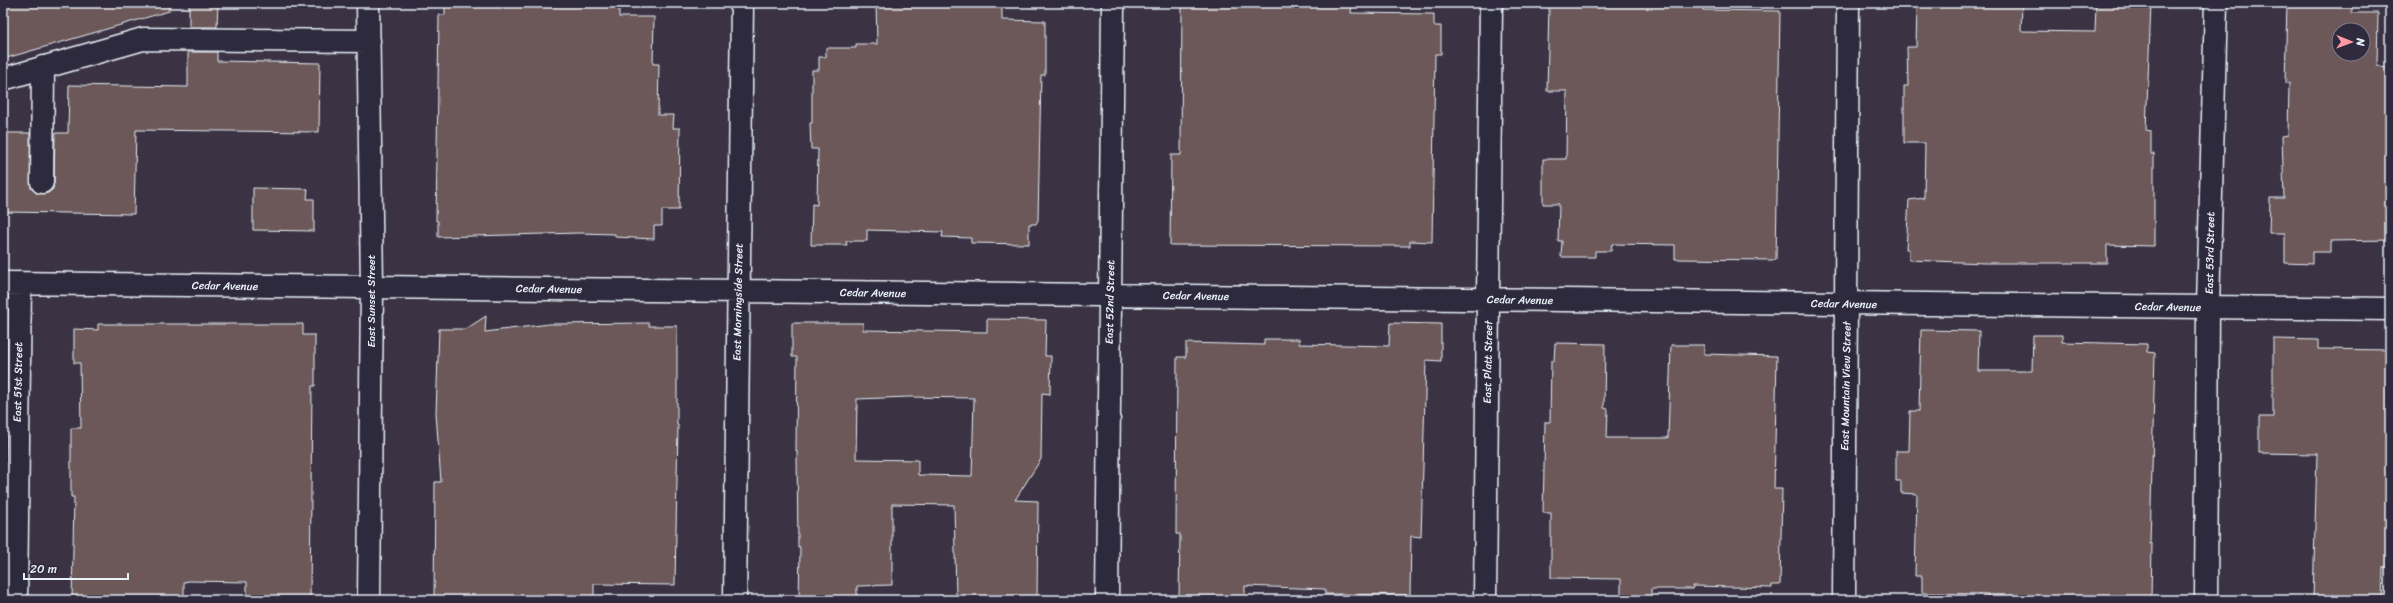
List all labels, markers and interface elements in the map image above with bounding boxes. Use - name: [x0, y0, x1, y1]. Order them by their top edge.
- north arrow: [2331, 22, 2371, 62]
- text: N: [2351, 37, 2370, 47]
- street label: East 53rd Street: [2200, 211, 2220, 294]
- street label: East Morningside Street: [727, 243, 749, 361]
- street label: East Sunset Street: [362, 254, 381, 348]
- street label: East 52nd Street: [1100, 259, 1120, 344]
- street label: Cedar Avenue: [192, 276, 259, 296]
- street label: Cedar Avenue: [516, 279, 583, 299]
- street label: Cedar Avenue: [840, 283, 907, 303]
- street label: Cedar Avenue: [1163, 286, 1230, 306]
- street label: Cedar Avenue: [1487, 290, 1554, 310]
- street label: Cedar Avenue: [1811, 294, 1878, 314]
- street label: Cedar Avenue: [2135, 297, 2202, 317]
- street label: East Platt Street: [1478, 320, 1498, 404]
- street label: East Mountain View Street: [1835, 320, 1857, 451]
- street label: East 51st Street: [8, 341, 28, 422]
- scale bar: [24, 555, 128, 581]
- text: 20 m: [30, 558, 57, 580]

